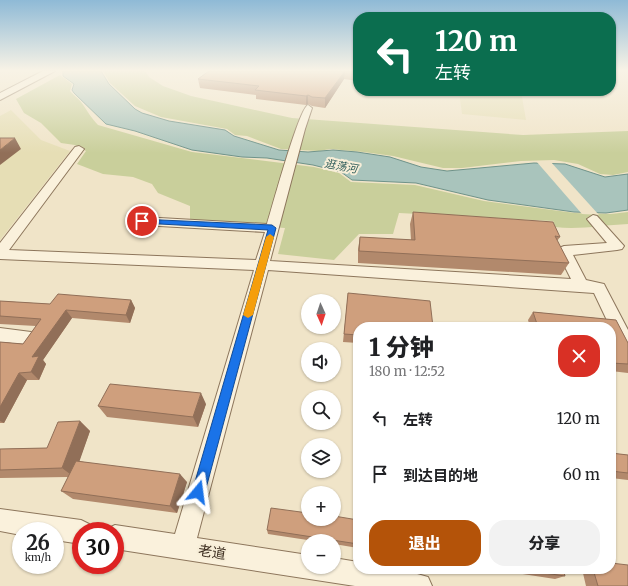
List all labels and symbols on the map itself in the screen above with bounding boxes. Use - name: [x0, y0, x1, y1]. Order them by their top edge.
- water label: 逛荡河: [324, 156, 360, 176]
- pin: [125, 204, 159, 238]
- north arrow: [301, 294, 341, 334]
- position arrow: [177, 471, 219, 513]
- speed limit sign: 30: [72, 522, 124, 574]
- street label: 老道: [197, 541, 227, 563]

